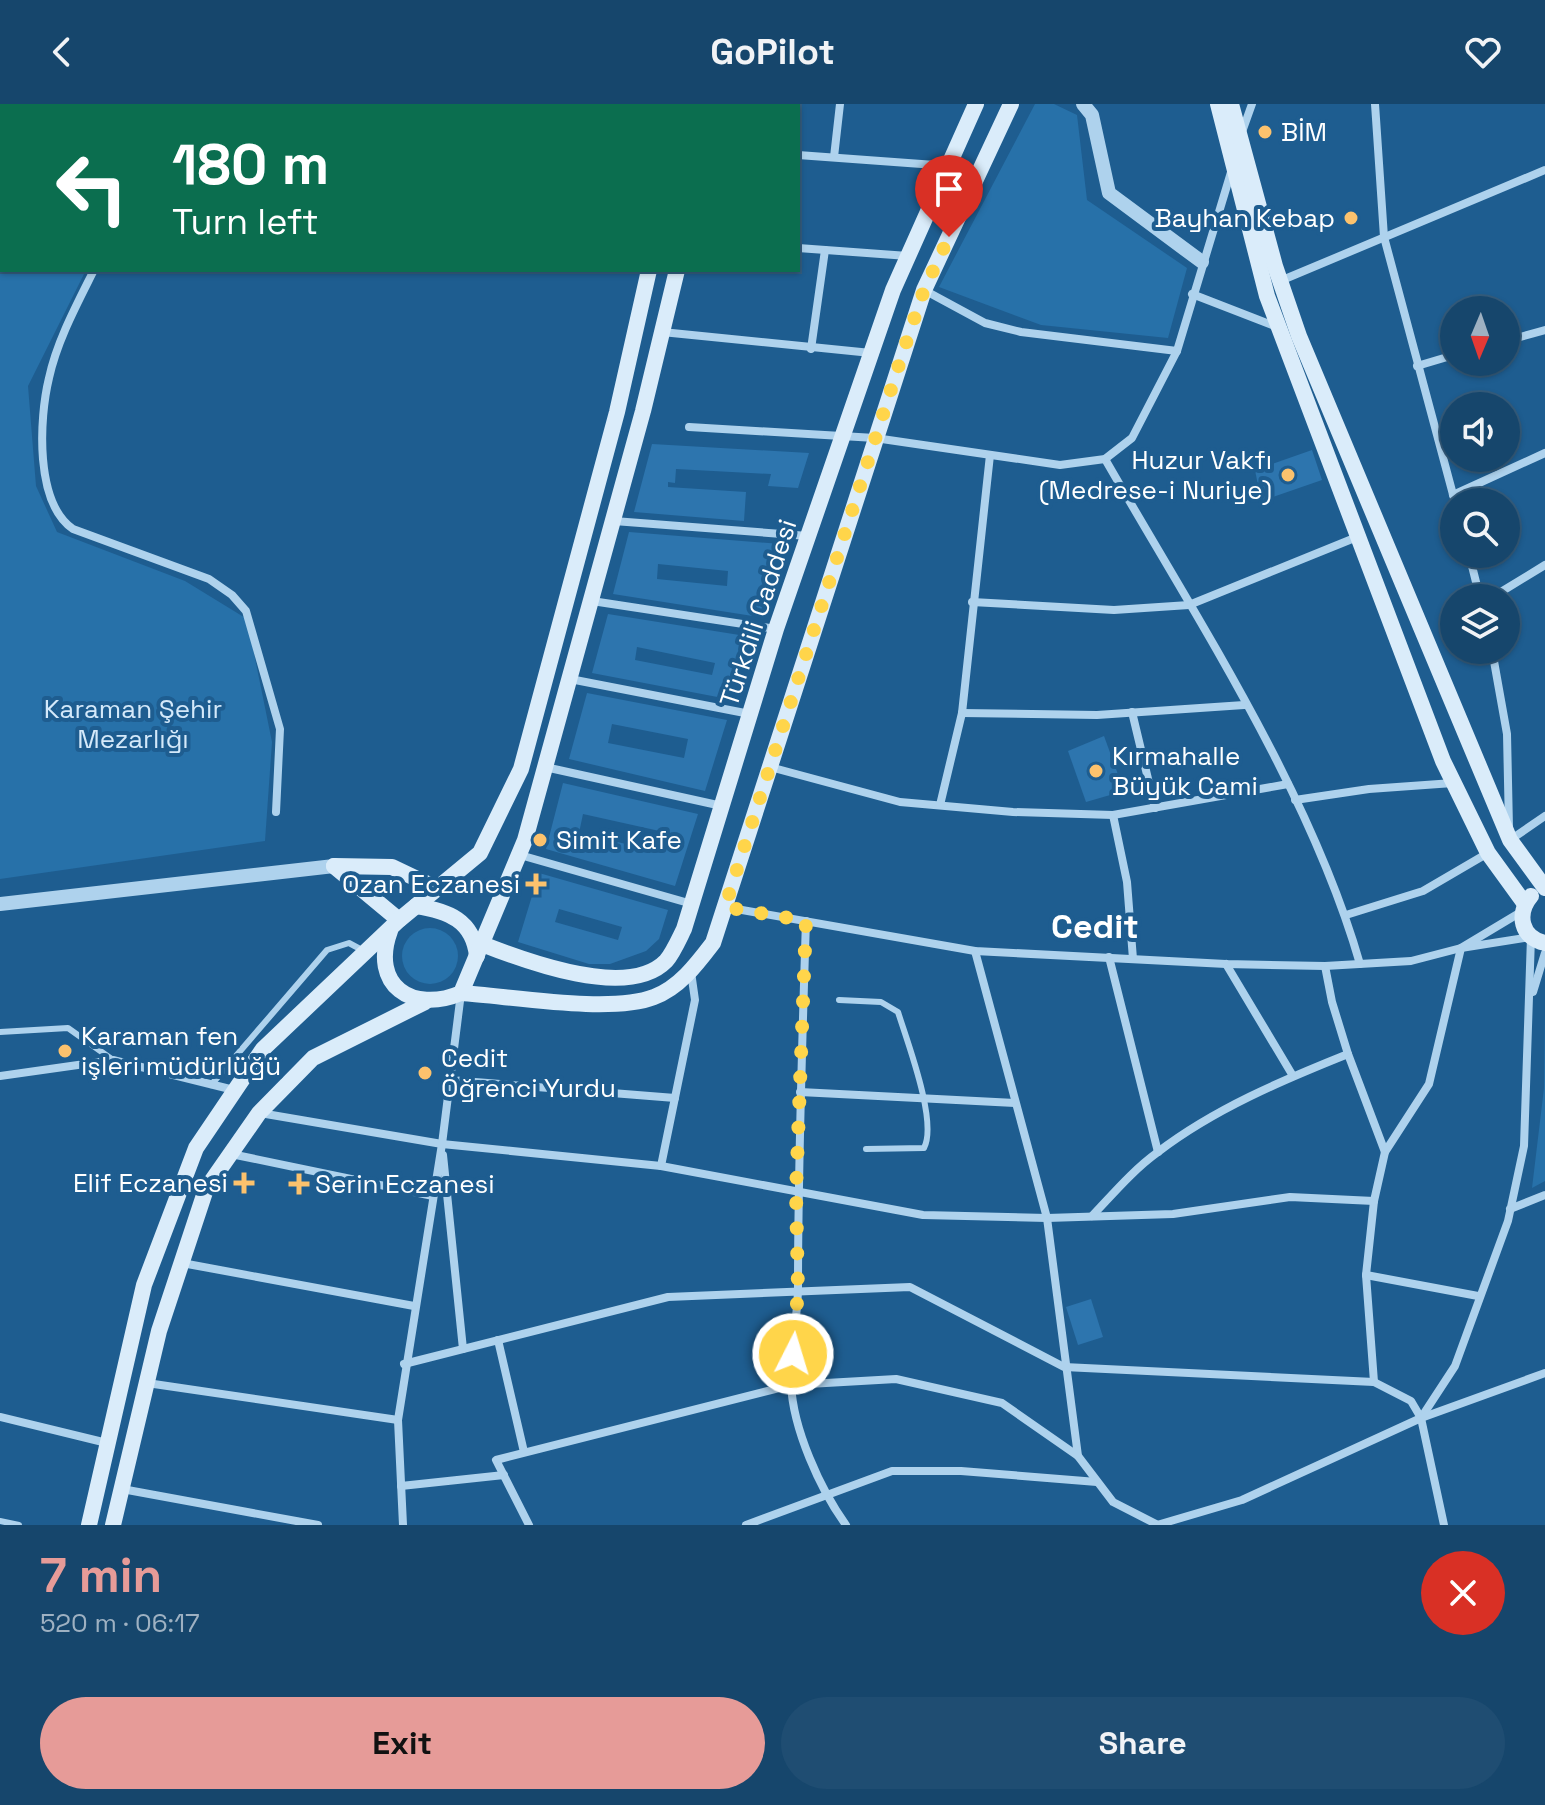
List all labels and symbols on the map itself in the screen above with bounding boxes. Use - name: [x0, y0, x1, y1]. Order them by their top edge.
- place label: BİM: [1281, 115, 1327, 149]
- marker: BİM: [1256, 123, 1274, 141]
- pin: [915, 155, 983, 237]
- place label: Bayhan Kebap: [1155, 201, 1335, 235]
- marker: Bayhan Kebap: [1342, 209, 1360, 227]
- north arrow: [1440, 296, 1520, 376]
- place label: Huzur Vakfı (Medrese-i Nuriye): [1039, 443, 1272, 507]
- marker: Huzur Vakfı (Medrese-i Nuriye): [1279, 466, 1297, 484]
- street label: Türkdili Caddesi: [712, 515, 804, 711]
- park label: Karaman Şehir Mezarlığı: [44, 692, 222, 756]
- place label: Kırmahalle Büyük Cami: [1112, 739, 1258, 803]
- marker: Kırmahalle Büyük Cami: [1087, 762, 1105, 780]
- place label: Simit Kafe: [556, 823, 682, 857]
- marker: Simit Kafe: [531, 831, 549, 849]
- place label: Ozan Eczanesi: [342, 867, 520, 901]
- marker: Ozan Eczanesi: [527, 875, 545, 893]
- district label: Cedit: [1051, 905, 1139, 948]
- place label: Karaman fen işleri müdürlüğü: [81, 1019, 281, 1083]
- place label: Cedit Öğrenci Yurdu: [441, 1041, 616, 1105]
- marker: Karaman fen işleri müdürlüğü: [56, 1042, 74, 1060]
- marker: Cedit Öğrenci Yurdu: [416, 1064, 434, 1082]
- place label: Elif Eczanesi: [73, 1166, 228, 1200]
- place label: Serin Eczanesi: [315, 1167, 495, 1201]
- marker: Elif Eczanesi: [235, 1174, 253, 1192]
- marker: Serin Eczanesi: [290, 1175, 308, 1193]
- position arrow: [751, 1312, 835, 1396]

